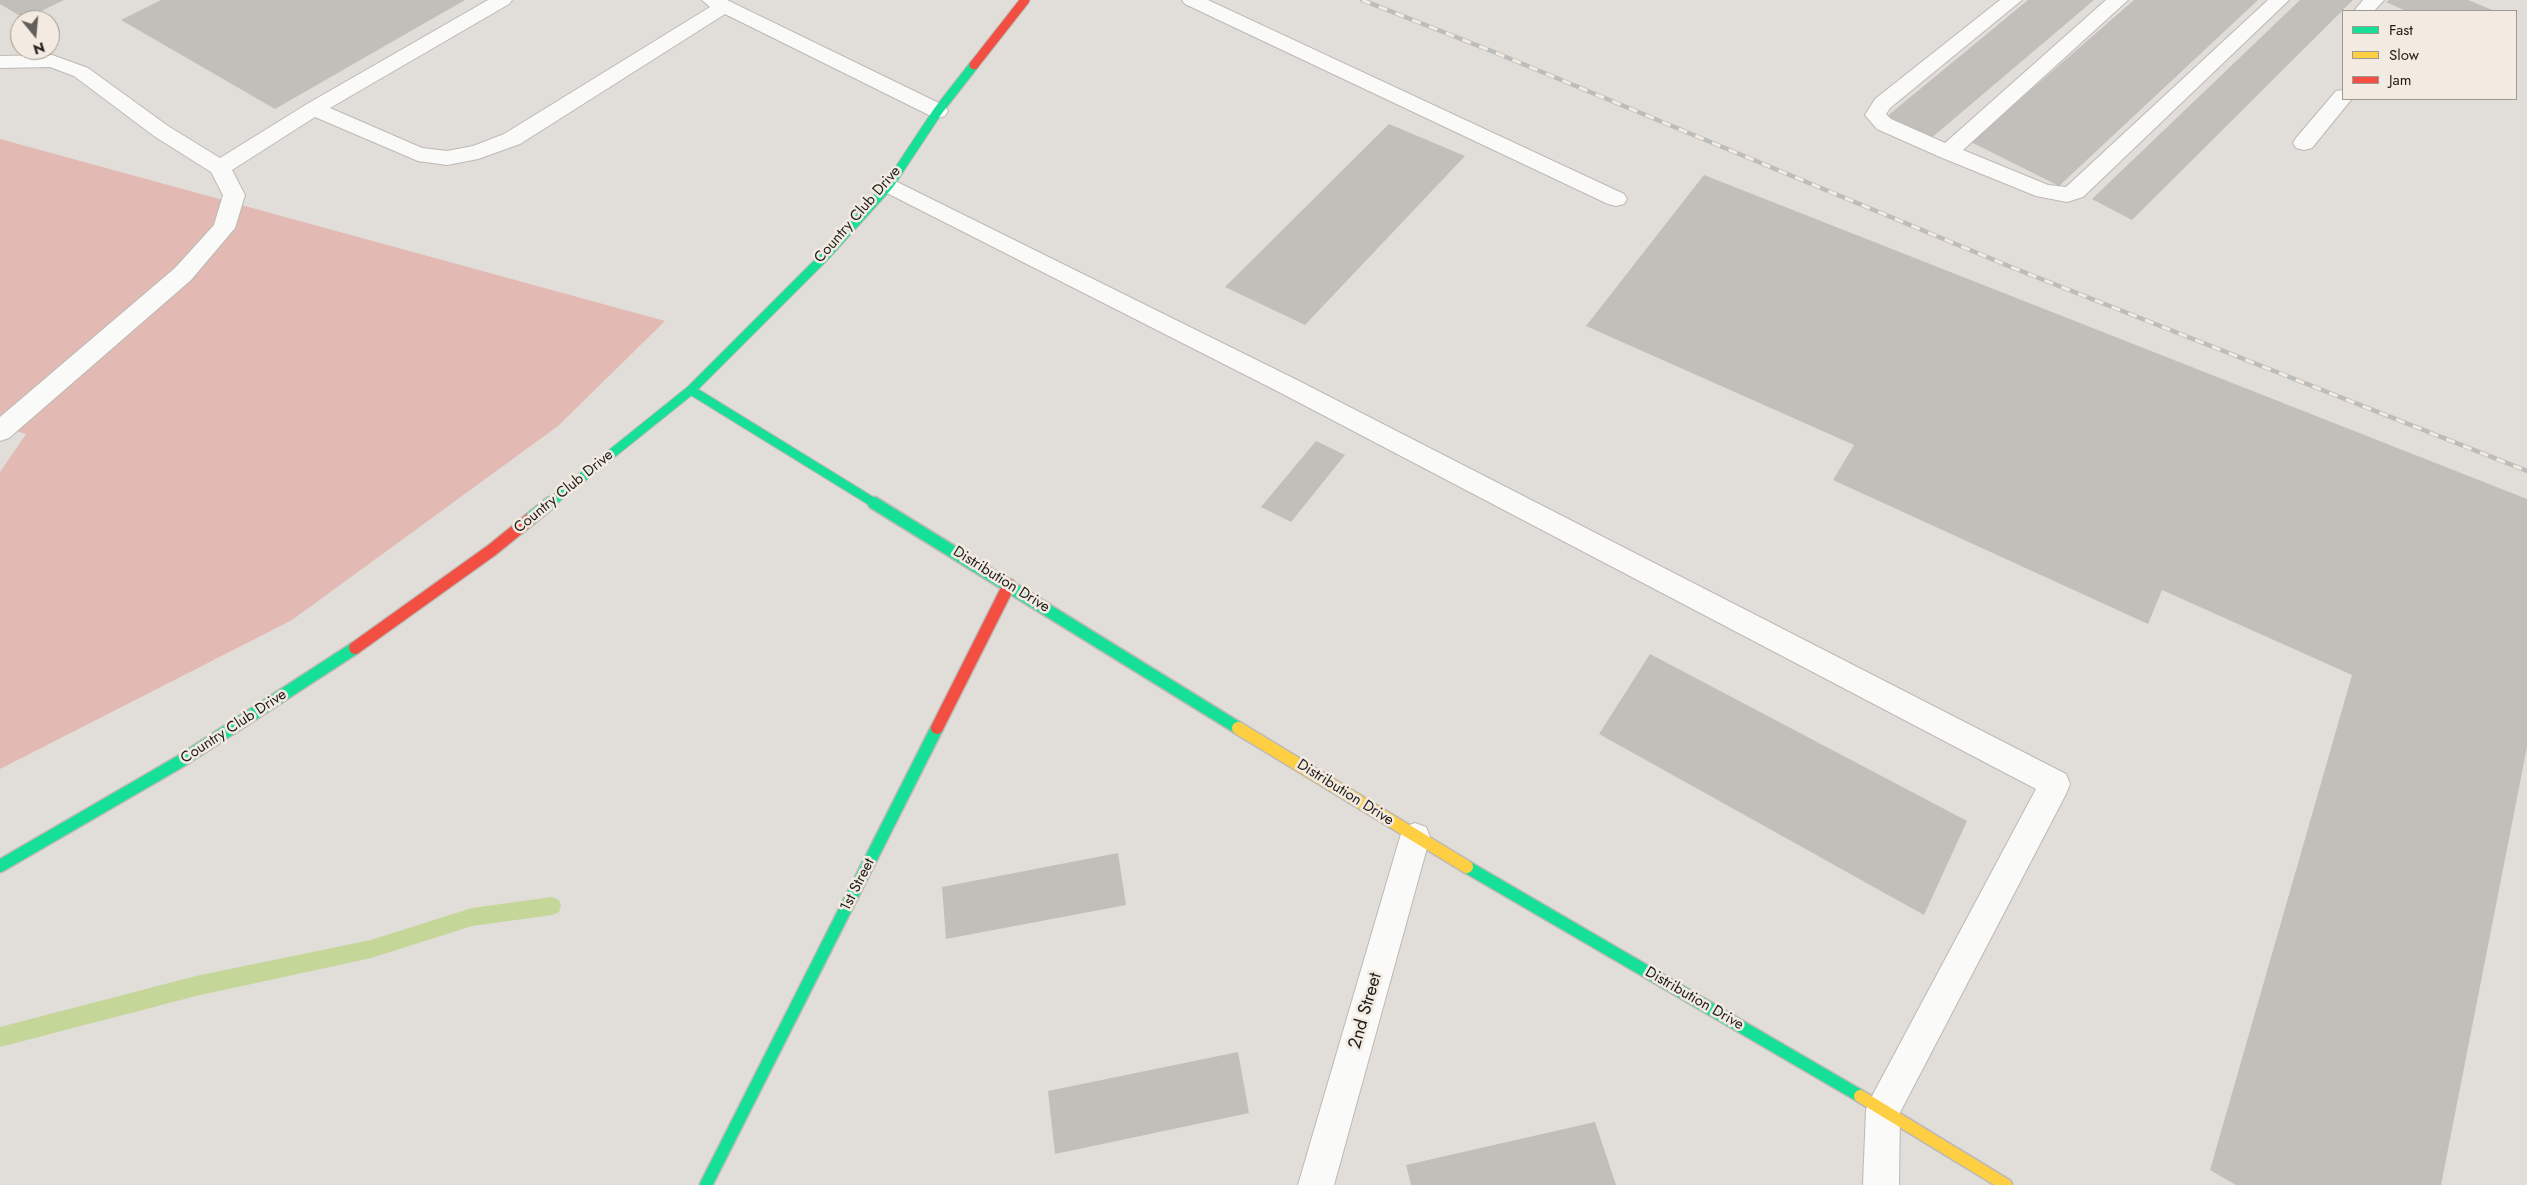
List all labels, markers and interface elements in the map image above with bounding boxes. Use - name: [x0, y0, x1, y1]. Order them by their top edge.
- north arrow: [10, 10, 60, 60]
- legend: [2342, 10, 2517, 100]
- text: Fast: [2389, 19, 2413, 41]
- text: N: [31, 37, 47, 60]
- text: Slow: [2389, 44, 2419, 66]
- text: Jam: [2389, 69, 2412, 91]
- street label: Country Club Drive: [811, 163, 905, 267]
- street label: Country Club Drive: [511, 446, 617, 538]
- street label: Distribution Drive: [949, 543, 1053, 617]
- street label: Country Club Drive: [178, 686, 290, 768]
- street label: Distribution Drive: [1293, 756, 1397, 830]
- street label: 1st Street: [837, 856, 879, 914]
- street label: Distribution Drive: [1642, 964, 1746, 1034]
- street label: 2nd Street: [1345, 970, 1387, 1052]

